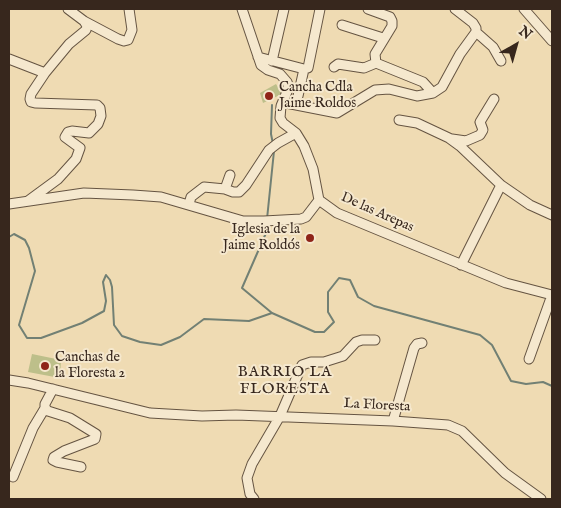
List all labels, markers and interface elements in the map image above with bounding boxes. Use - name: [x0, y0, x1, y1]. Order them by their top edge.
- north arrow: [491, 20, 541, 70]
- text: N: [515, 22, 536, 44]
- place label: Cancha Cdla Jaime Roldos: [279, 80, 356, 112]
- marker: Cancha Cdla Jaime Roldos: [263, 90, 275, 102]
- street label: De las Arepas: [338, 189, 416, 237]
- place label: Iglesia de la Jaime Roldós: [223, 222, 300, 254]
- marker: Iglesia de la Jaime Roldós: [304, 232, 316, 244]
- place label: Canchas de la Floresta 2: [55, 350, 125, 382]
- marker: Canchas de la Floresta 2: [39, 360, 51, 372]
- district label: BARRIO LA FLORESTA: [237, 364, 333, 399]
- street label: La Floresta: [343, 396, 411, 416]

